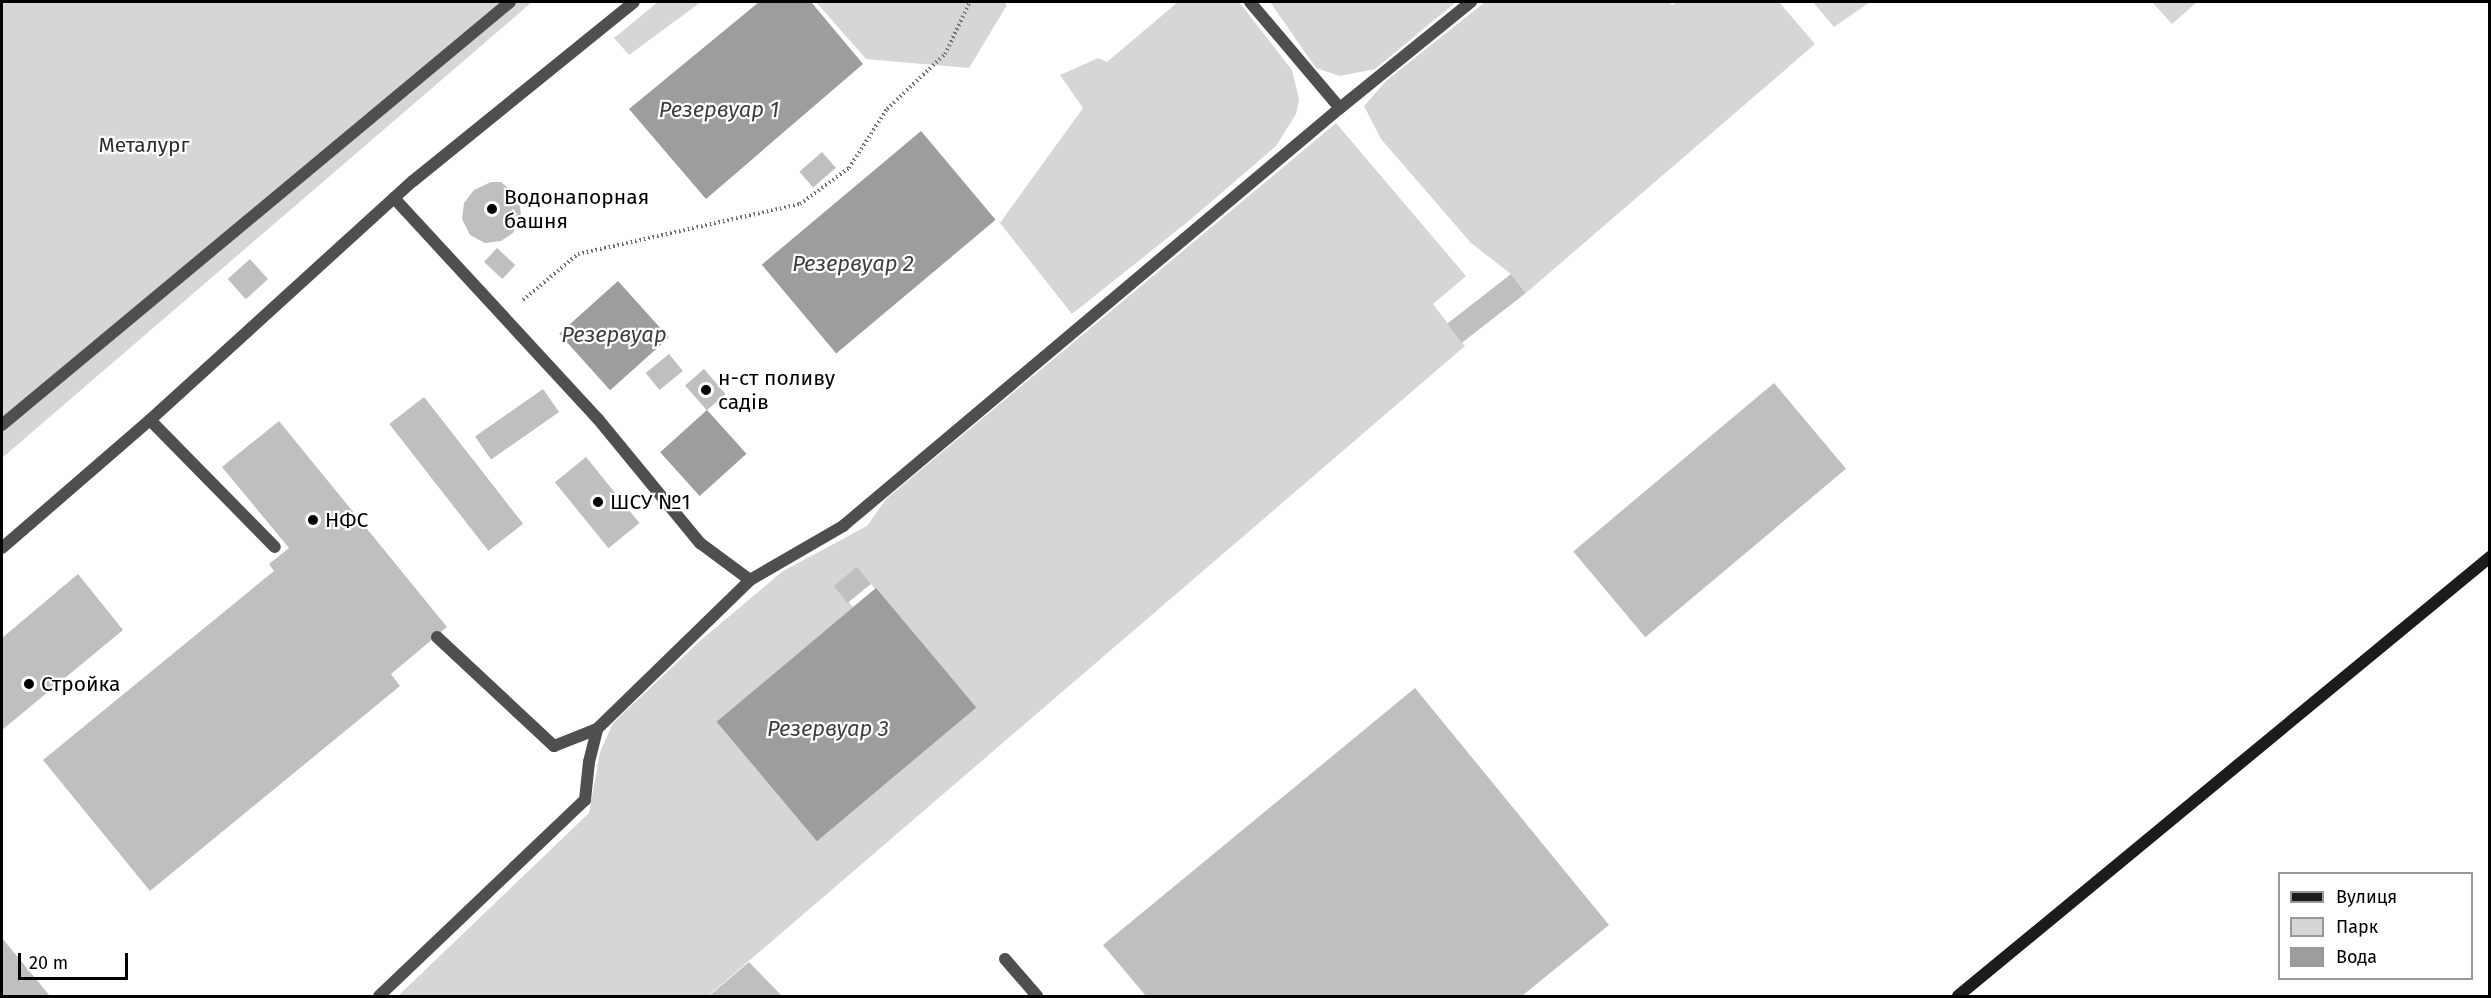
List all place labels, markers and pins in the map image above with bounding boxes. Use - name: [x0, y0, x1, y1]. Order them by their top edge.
- place label: Водонапорная башня: [504, 184, 649, 234]
- marker: Водонапорная башня: [485, 202, 499, 216]
- place label: н-ст поливу садів: [718, 365, 835, 415]
- marker: н-ст поливу садів: [699, 383, 713, 397]
- place label: ШСУ №1: [610, 489, 691, 515]
- marker: ШСУ №1: [591, 495, 605, 509]
- place label: НФС: [325, 507, 368, 533]
- marker: НФС: [306, 513, 320, 527]
- place label: Стройка: [41, 671, 121, 697]
- marker: Стройка: [22, 677, 36, 691]

